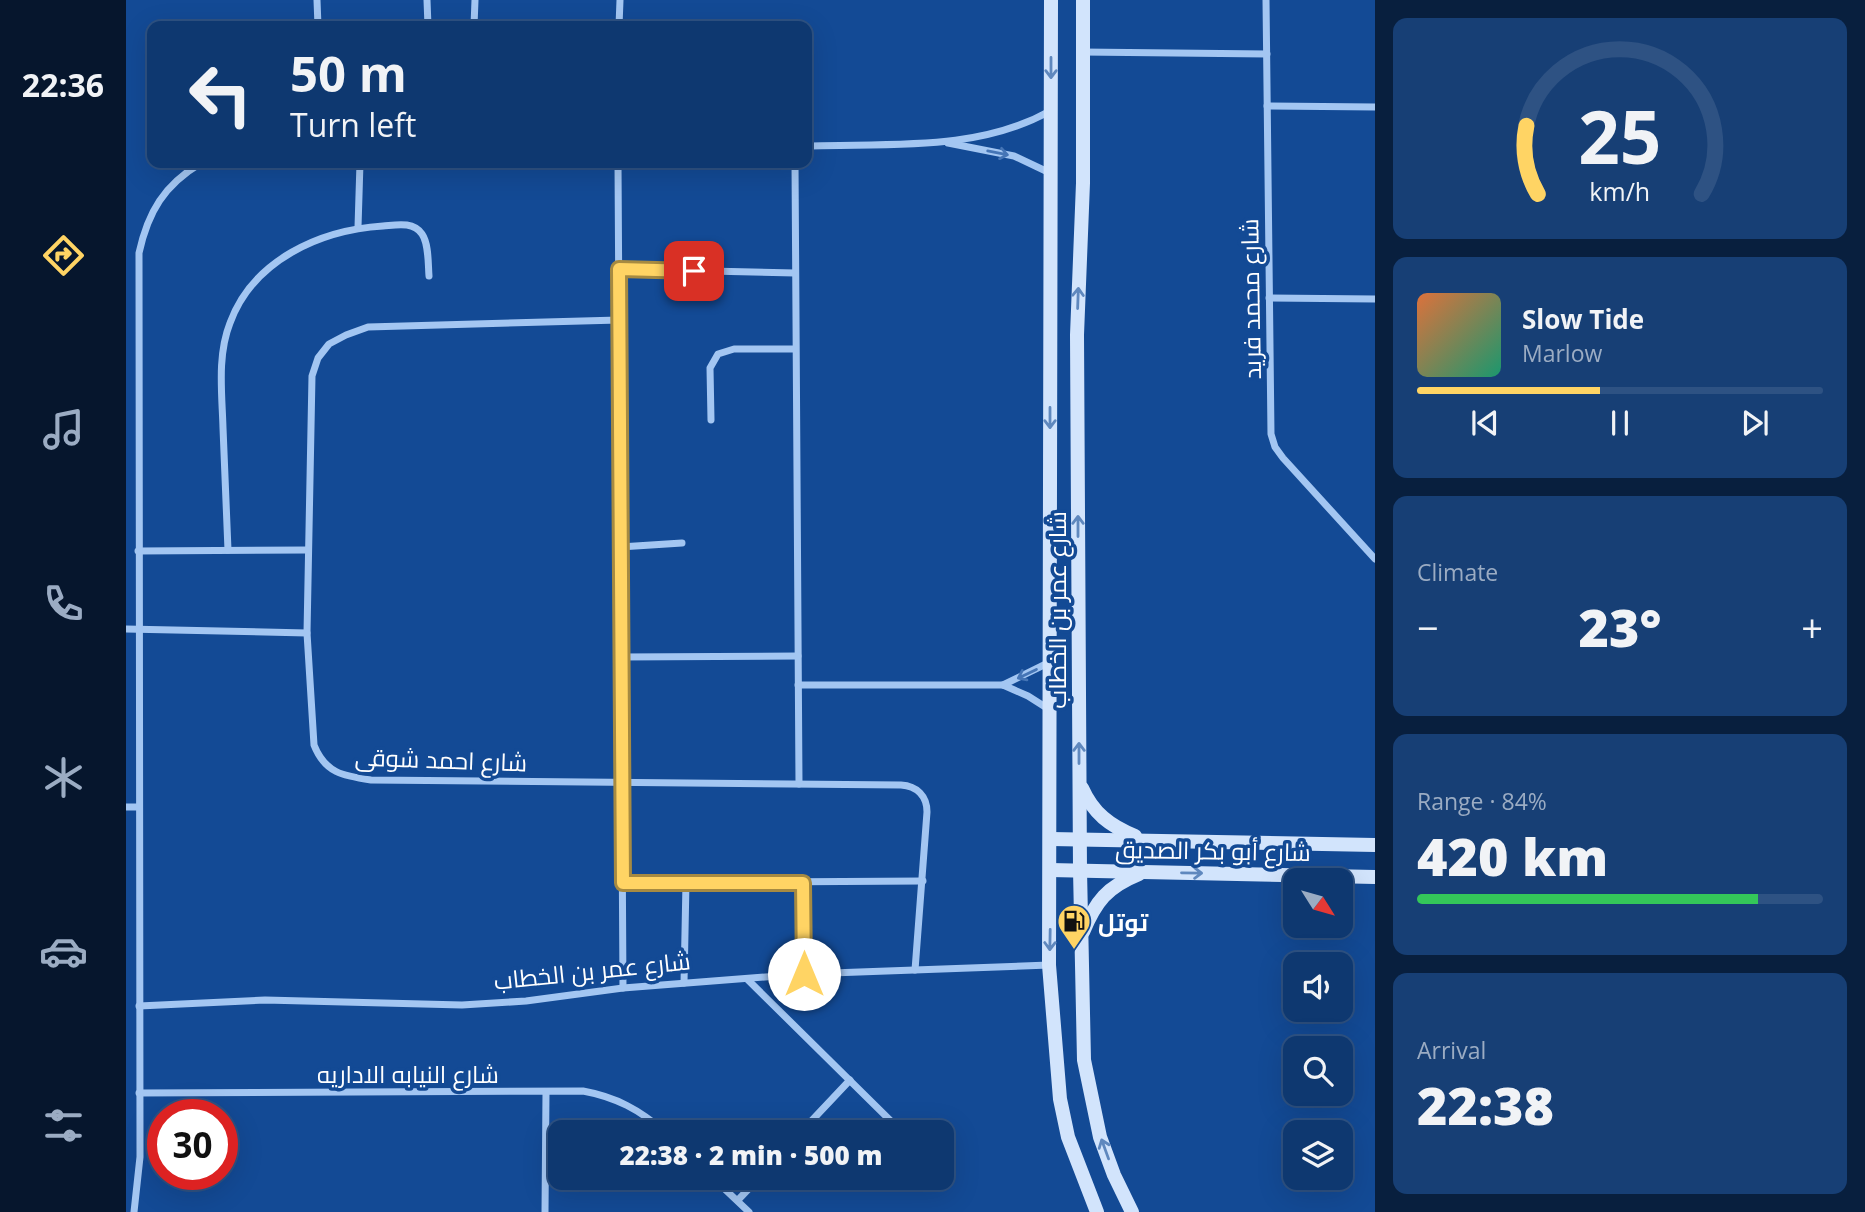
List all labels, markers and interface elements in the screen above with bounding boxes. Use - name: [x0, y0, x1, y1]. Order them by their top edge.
- text: 50 m: [290, 40, 407, 106]
- icon: left: [175, 49, 266, 140]
- one-way arrow: [1044, 56, 1058, 79]
- text: 22:36: [22, 63, 104, 106]
- text: 25: [1578, 87, 1662, 186]
- text: Turn left: [290, 103, 416, 146]
- one-way arrow: [986, 147, 1009, 160]
- text: km/h: [1590, 174, 1650, 208]
- street label: شارع محمد فريد: [1232, 218, 1269, 380]
- icon: directions: [39, 231, 88, 280]
- pin: [664, 241, 724, 301]
- icon: arrive: [675, 252, 713, 290]
- one-way arrow: [1072, 287, 1085, 310]
- text: Slow Tide: [1522, 301, 1644, 337]
- text: Marlow: [1522, 337, 1602, 369]
- icon: previous: [1466, 404, 1504, 442]
- icon: pause: [1601, 404, 1639, 442]
- icon: next: [1736, 404, 1774, 442]
- icon: music: [39, 405, 88, 454]
- one-way arrow: [1043, 406, 1057, 429]
- street label: شارع عمر بن الخطاب: [1040, 511, 1074, 709]
- one-way arrow: [1071, 514, 1085, 537]
- text: Climate: [1417, 556, 1498, 588]
- icon: phone: [39, 579, 88, 628]
- text: 23°: [1579, 591, 1661, 662]
- text: −: [1417, 601, 1439, 653]
- text: +: [1801, 601, 1823, 653]
- one-way arrow: [1017, 668, 1038, 681]
- street label: شارع احمد شوقى: [354, 739, 528, 779]
- one-way arrow: [1072, 742, 1086, 765]
- icon: climate: [39, 753, 88, 802]
- text: Range · 84%: [1417, 785, 1547, 817]
- text: 420 km: [1417, 820, 1608, 891]
- street label: شارع أبو بكر الصديق: [1115, 832, 1311, 869]
- one-way arrow: [1180, 866, 1203, 879]
- north arrow: [1283, 868, 1353, 938]
- map controls: [1283, 868, 1353, 1190]
- fuel station icon: توتل: [1055, 902, 1093, 951]
- place label: توتل: [1098, 905, 1149, 938]
- icon: car: [39, 927, 88, 976]
- one-way arrow: [1043, 928, 1057, 951]
- position arrow: [767, 937, 841, 1011]
- street label: شارع عمر بن الخطاب: [492, 943, 692, 998]
- button: sound: [1283, 952, 1353, 1022]
- text: Arrival: [1417, 1034, 1486, 1066]
- button: search: [1283, 1036, 1353, 1106]
- street label: شارع النيابه الاداريه: [317, 1057, 499, 1091]
- text: 22:38: [1417, 1069, 1554, 1140]
- speed limit sign: 30: [147, 1099, 238, 1190]
- icon: filters: [39, 1101, 88, 1150]
- button: layers: [1283, 1120, 1353, 1190]
- text: 22:38 · 2 min · 500 m: [620, 1137, 882, 1173]
- one-way arrow: [1098, 1139, 1110, 1161]

